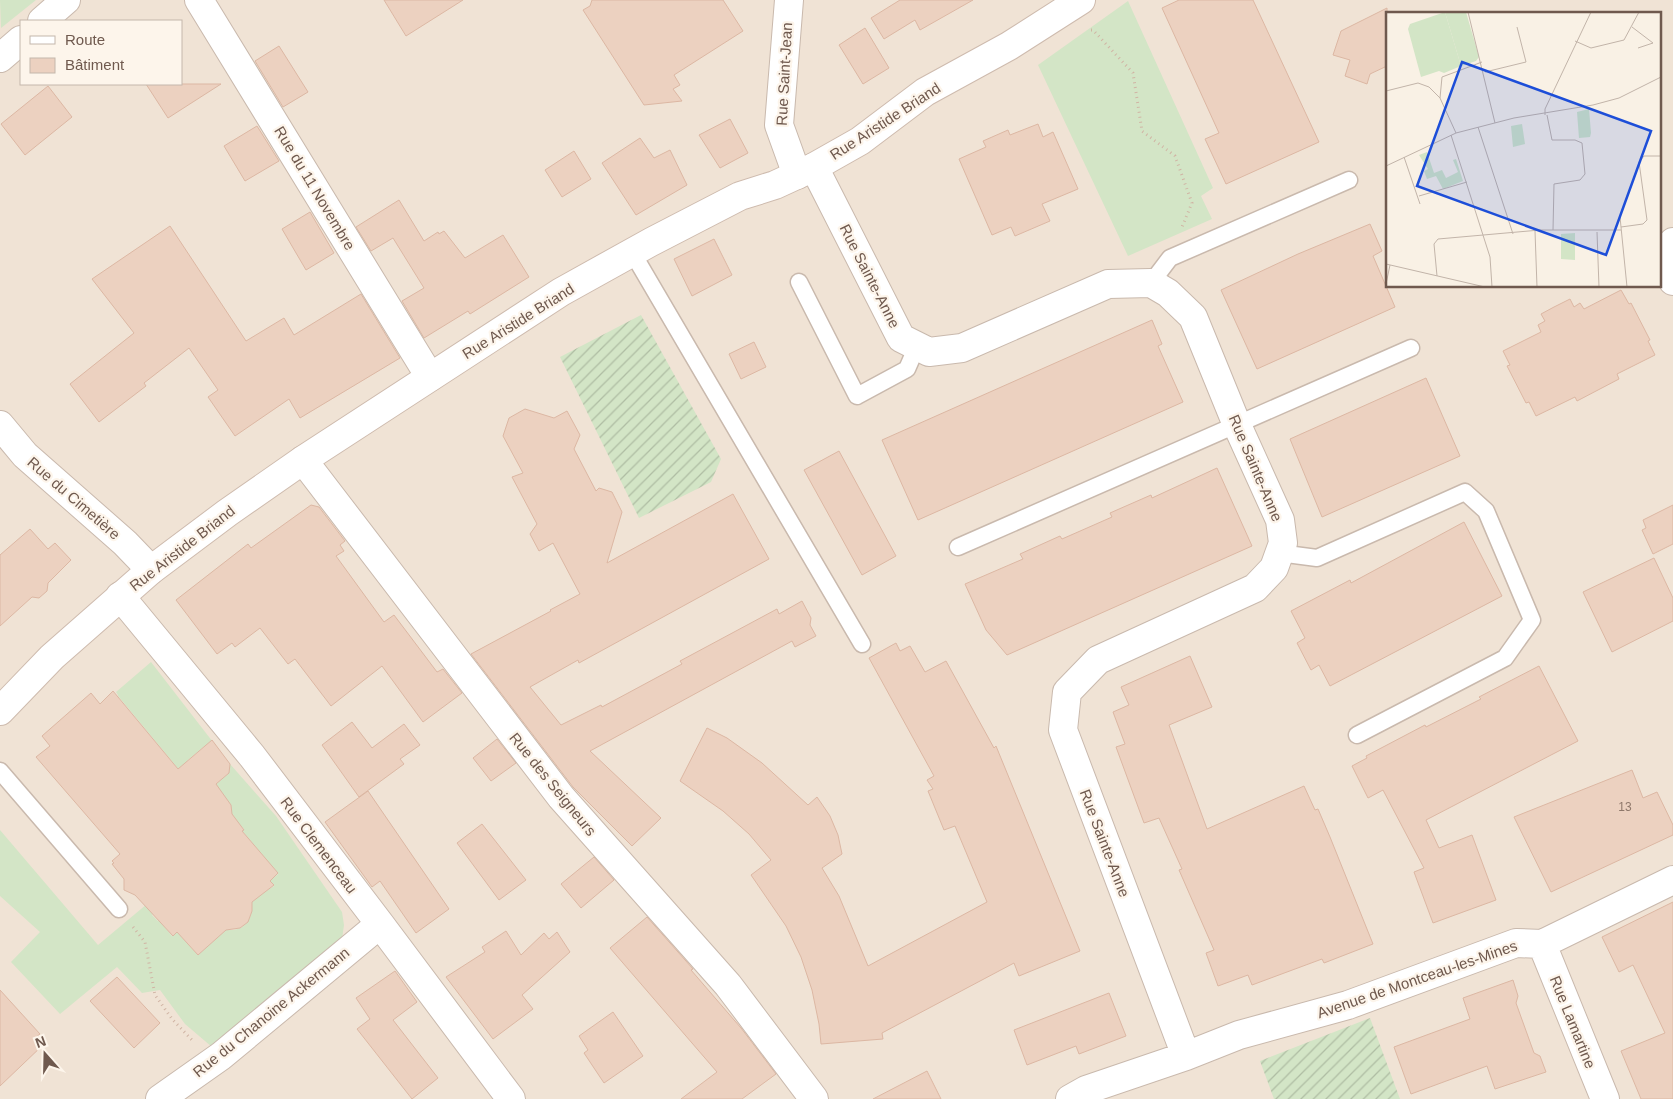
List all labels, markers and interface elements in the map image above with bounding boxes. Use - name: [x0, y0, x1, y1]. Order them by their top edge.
- inset map: [1386, 12, 1660, 288]
- legend: [20, 20, 182, 85]
- street label: Rue Saint-Jean: [773, 22, 795, 126]
- text: Route: [65, 31, 105, 48]
- text: Bâtiment: [65, 56, 125, 73]
- street label: Rue Aristide Briand: [827, 79, 943, 163]
- street label: Rue du 11 Novembre: [271, 123, 359, 253]
- street label: Rue Sainte-Anne: [836, 221, 904, 331]
- street label: Rue Aristide Briand: [459, 280, 577, 362]
- street label: Rue Sainte-Anne: [1226, 412, 1286, 524]
- street label: Rue du Cimetière: [24, 453, 124, 543]
- street label: Rue Aristide Briand: [126, 502, 238, 594]
- street label: Rue des Seigneurs: [506, 729, 600, 839]
- street label: Rue Sainte-Anne: [1077, 787, 1133, 899]
- street label: Rue Clemenceau: [277, 794, 361, 896]
- house number: 13: [1618, 800, 1632, 814]
- street label: Avenue de Montceau-les-Mines: [1315, 937, 1519, 1021]
- street label: Rue du Chanoine Ackermann: [190, 944, 352, 1080]
- street label: Rue Lamartine: [1547, 973, 1599, 1071]
- north arrow: [20, 1029, 70, 1079]
- text: N: [33, 1033, 48, 1051]

